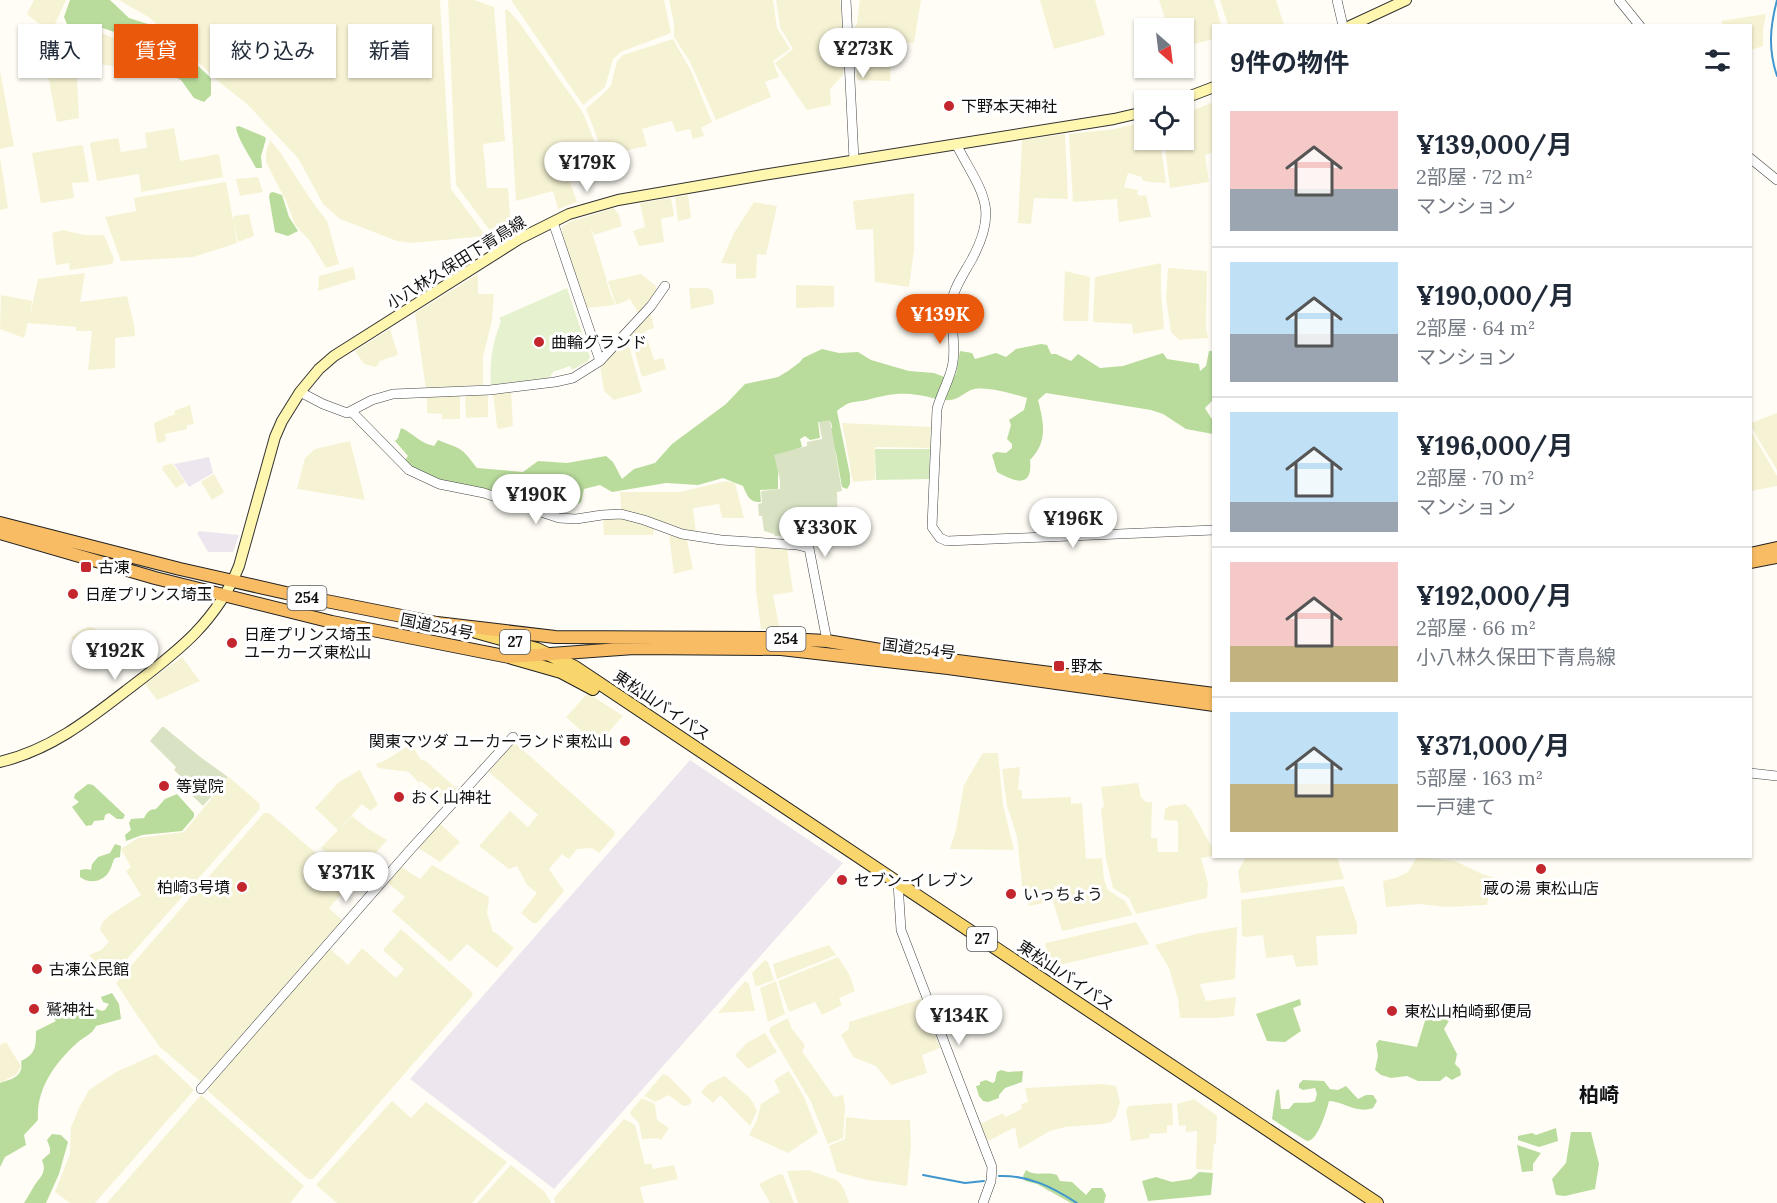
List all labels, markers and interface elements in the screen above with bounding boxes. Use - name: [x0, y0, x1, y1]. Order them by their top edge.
- north arrow: [1134, 18, 1194, 78]
- map controls: [1134, 18, 1194, 150]
- chip: 購入: [18, 24, 102, 78]
- chip: 賃貸: [114, 24, 198, 78]
- chip: 絞り込み: [210, 24, 336, 78]
- chip: 新着: [348, 24, 432, 78]
- pin: ¥273K: [821, 28, 905, 79]
- text: ¥273K: [833, 35, 893, 60]
- icon: filters: [1701, 44, 1734, 77]
- text: 9件の物件: [1230, 46, 1349, 79]
- button: locate: [1134, 90, 1194, 150]
- place label: 下野本天神社: [961, 96, 1057, 116]
- marker: 下野本天神社: [942, 99, 956, 113]
- text: ¥139,000/月: [1416, 128, 1573, 161]
- icon: home: [1278, 135, 1350, 207]
- pin: ¥179K: [545, 142, 629, 193]
- text: ¥179K: [558, 149, 616, 174]
- text: 2部屋 · 72 m²: [1416, 164, 1533, 189]
- text: マンション: [1416, 193, 1516, 218]
- street label: 小八林久保田下青鳥線: [383, 211, 529, 313]
- text: ¥190,000/月: [1416, 279, 1575, 312]
- icon: home: [1278, 286, 1350, 358]
- pin: ¥139K: [898, 294, 982, 345]
- text: ¥139K: [910, 301, 970, 326]
- text: 2部屋 · 64 m²: [1416, 315, 1536, 340]
- place label: 曲輪グランド: [551, 332, 647, 352]
- marker: 曲輪グランド: [532, 335, 546, 349]
- text: マンション: [1416, 344, 1516, 369]
- text: ¥196,000/月: [1416, 429, 1573, 462]
- icon: home: [1278, 436, 1350, 508]
- text: 2部屋 · 70 m²: [1416, 465, 1535, 490]
- pin: ¥190K: [494, 474, 578, 525]
- text: ¥190K: [505, 481, 567, 506]
- text: マンション: [1416, 494, 1516, 519]
- pin: ¥196K: [1031, 498, 1115, 549]
- text: ¥196K: [1043, 505, 1103, 530]
- pin: ¥330K: [783, 507, 867, 558]
- text: ¥330K: [793, 514, 857, 539]
- place label: 古凍: [98, 557, 130, 577]
- marker: 古凍: [79, 560, 93, 574]
- text: ¥192,000/月: [1416, 579, 1572, 612]
- place label: 日産プリンス埼玉: [85, 584, 213, 604]
- road number: 254: [288, 586, 326, 610]
- icon: home: [1278, 586, 1350, 658]
- marker: 日産プリンス埼玉: [66, 587, 80, 601]
- street label: 国道254号: [399, 609, 475, 643]
- text: 2部屋 · 66 m²: [1416, 615, 1536, 640]
- place label: 日産プリンス埼玉 ユーカーズ東松山: [244, 624, 372, 662]
- road number: 254: [766, 627, 806, 651]
- pin: ¥192K: [73, 630, 157, 681]
- road number: 27: [500, 630, 530, 654]
- street label: 国道254号: [881, 634, 957, 662]
- marker: 日産プリンス埼玉 ユーカーズ東松山: [225, 636, 239, 650]
- text: ¥192K: [86, 637, 144, 662]
- text: 小八林久保田下青鳥線: [1416, 644, 1616, 669]
- place label: 野本: [1071, 656, 1103, 676]
- marker: 野本: [1052, 659, 1066, 673]
- street label: 東松山バイパス: [610, 665, 714, 745]
- text: ¥371,000/月: [1416, 729, 1570, 762]
- place label: 関東マツダ ユーカーランド東松山: [369, 731, 613, 751]
- marker: 関東マツダ ユーカーランド東松山: [618, 734, 632, 748]
- icon: home: [1278, 736, 1350, 808]
- text: 5部屋 · 163 m²: [1416, 765, 1543, 790]
- place label: 等覚院: [176, 776, 224, 796]
- marker: 等覚院: [157, 779, 171, 793]
- place label: おく山神社: [411, 787, 491, 807]
- marker: おく山神社: [392, 790, 406, 804]
- text: 一戸建て: [1416, 794, 1496, 819]
- pin: ¥371K: [304, 852, 388, 903]
- text: ¥371K: [317, 859, 375, 884]
- marker: 蔵の湯 東松山店: [1534, 862, 1548, 876]
- place label: セブン-イレブン: [854, 870, 974, 890]
- marker: セブン-イレブン: [835, 873, 849, 887]
- place label: 柏崎3号墳: [157, 877, 230, 897]
- place label: 蔵の湯 東松山店: [1483, 878, 1599, 898]
- marker: 柏崎3号墳: [235, 880, 249, 894]
- place label: いっちょう: [1023, 884, 1103, 904]
- marker: いっちょう: [1004, 887, 1018, 901]
- road number: 27: [967, 927, 997, 951]
- street label: 東松山バイパス: [1014, 935, 1118, 1015]
- place label: 古凍公民館: [49, 959, 129, 979]
- marker: 古凍公民館: [30, 962, 44, 976]
- pin: ¥134K: [917, 995, 1001, 1046]
- place label: 鷲神社: [46, 999, 94, 1019]
- place label: 東松山柏崎郵便局: [1404, 1001, 1532, 1021]
- marker: 鷲神社: [27, 1002, 41, 1016]
- text: ¥134K: [930, 1002, 988, 1027]
- marker: 東松山柏崎郵便局: [1385, 1004, 1399, 1018]
- district label: 柏崎: [1579, 1082, 1619, 1107]

